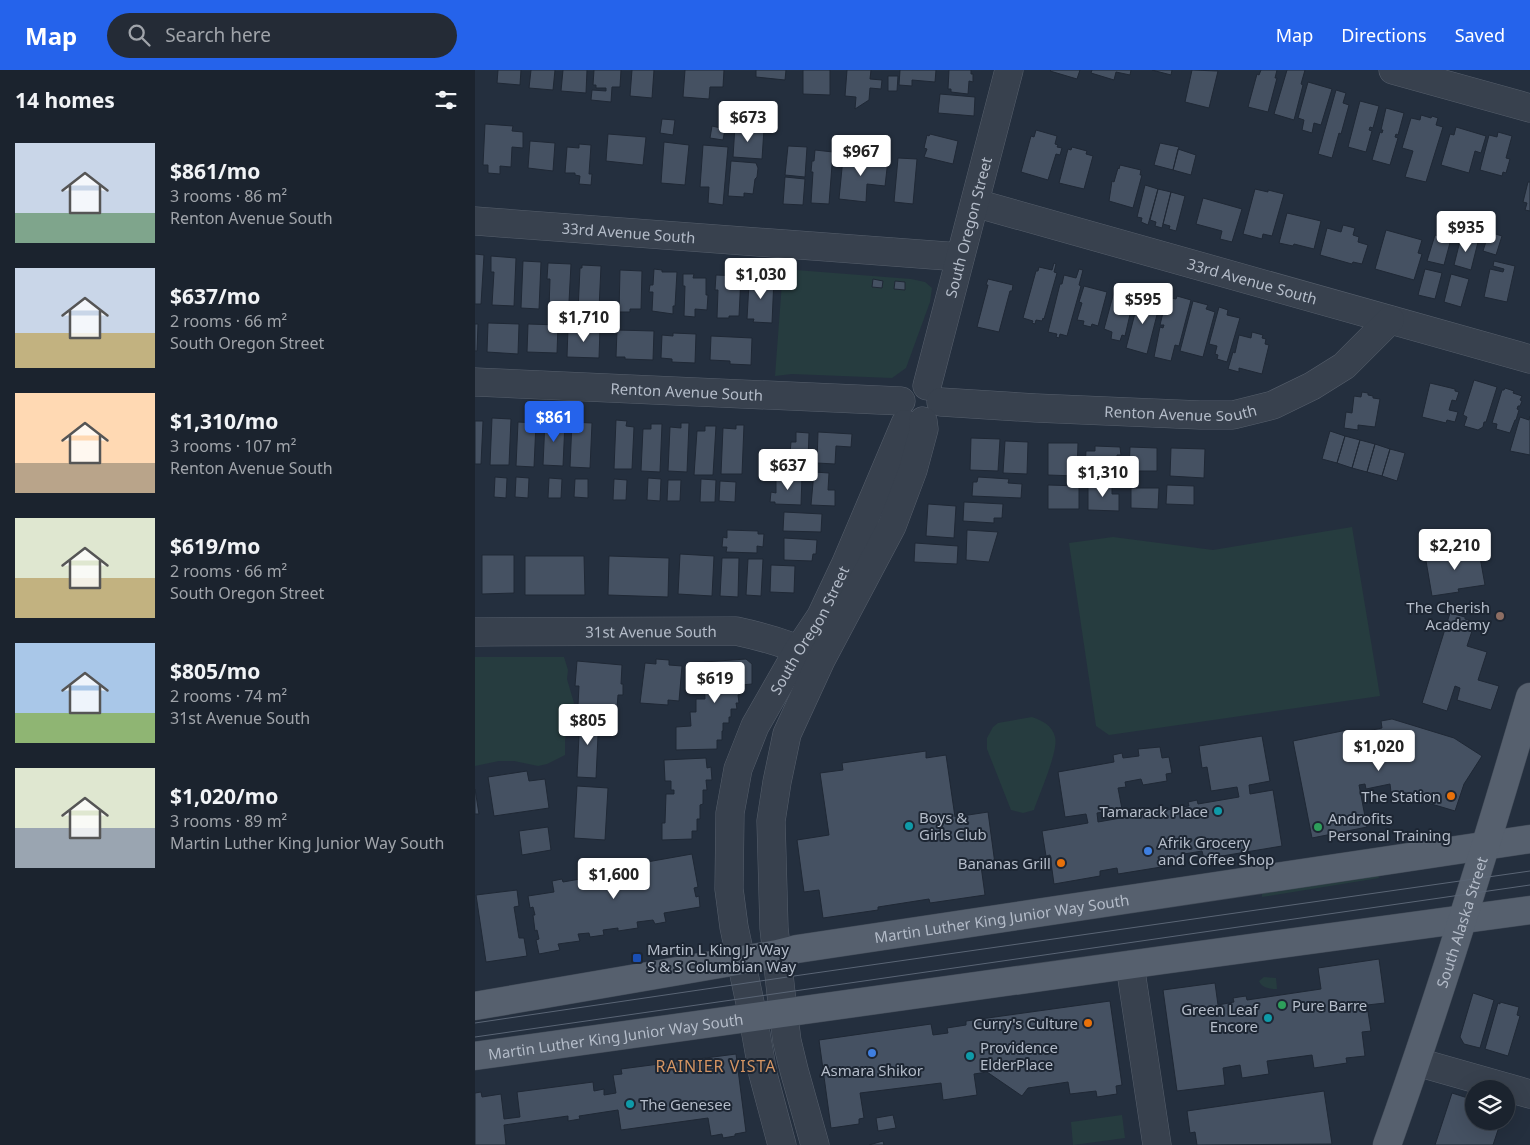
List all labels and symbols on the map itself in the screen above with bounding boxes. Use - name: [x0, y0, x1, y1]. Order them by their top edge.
- pin: $673: [718, 100, 778, 143]
- pin: $967: [831, 134, 891, 177]
- street label: South Oregon Street: [940, 154, 996, 300]
- pin: $935: [1436, 210, 1496, 253]
- street label: 33rd Avenue South: [561, 217, 696, 247]
- street label: 33rd Avenue South: [1185, 253, 1320, 309]
- pin: $1,030: [720, 258, 802, 300]
- pin: $595: [1113, 282, 1173, 325]
- pin: $1,710: [543, 300, 625, 343]
- street label: Renton Avenue South: [610, 378, 764, 405]
- street label: Renton Avenue South: [1104, 399, 1259, 425]
- pin: $861: [524, 400, 584, 443]
- pin: $637: [758, 448, 818, 491]
- pin: $1,310: [1062, 456, 1144, 498]
- pin: $2,210: [1414, 528, 1496, 571]
- street label: South Oregon Street: [765, 562, 853, 698]
- place label: The Cherish Academy: [1406, 597, 1490, 634]
- marker: The Cherish Academy: [1494, 610, 1506, 622]
- street label: 31st Avenue South: [585, 621, 717, 642]
- pin: $619: [685, 662, 745, 704]
- pin: $805: [558, 704, 618, 746]
- pin: $1,020: [1338, 730, 1420, 772]
- place label: The Station: [1361, 786, 1441, 806]
- marker: The Station: [1445, 790, 1457, 802]
- place label: Tamarack Place: [1100, 801, 1208, 821]
- marker: Tamarack Place: [1212, 805, 1224, 817]
- place label: Boys & Girls Club: [919, 807, 987, 844]
- place label: Androfits Personal Training: [1328, 808, 1451, 845]
- marker: Boys & Girls Club: [903, 820, 915, 832]
- marker: Androfits Personal Training: [1312, 821, 1324, 833]
- place label: Afrik Grocery and Coffee Shop: [1158, 832, 1274, 869]
- marker: Afrik Grocery and Coffee Shop: [1142, 845, 1154, 857]
- place label: Bananas Grill: [958, 853, 1051, 873]
- street label: South Alaska Street: [1431, 854, 1492, 990]
- marker: Bananas Grill: [1055, 857, 1067, 869]
- pin: $1,600: [573, 858, 655, 900]
- street label: Martin Luther King Junior Way South: [873, 889, 1130, 947]
- place label: Martin L King Jr Way S & S Columbian Way: [647, 939, 797, 976]
- marker: Martin L King Jr Way S & S Columbian Way: [631, 952, 643, 964]
- place label: Pure Barre: [1292, 995, 1367, 1015]
- place label: Green Leaf Encore: [1181, 999, 1259, 1036]
- marker: Pure Barre: [1276, 999, 1288, 1011]
- street label: Martin Luther King Junior Way South: [487, 1009, 745, 1064]
- marker: Green Leaf Encore: [1262, 1012, 1274, 1024]
- place label: Curry's Culture: [973, 1013, 1078, 1033]
- marker: Curry's Culture: [1082, 1017, 1094, 1029]
- place label: Providence ElderPlace: [980, 1037, 1058, 1074]
- marker: Asmara Shikor: [866, 1047, 878, 1059]
- marker: Providence ElderPlace: [964, 1050, 976, 1062]
- district label: RAINIER VISTA: [655, 1055, 777, 1077]
- place label: Asmara Shikor: [821, 1060, 923, 1080]
- place label: The Genesee: [640, 1094, 731, 1114]
- marker: The Genesee: [624, 1098, 636, 1110]

